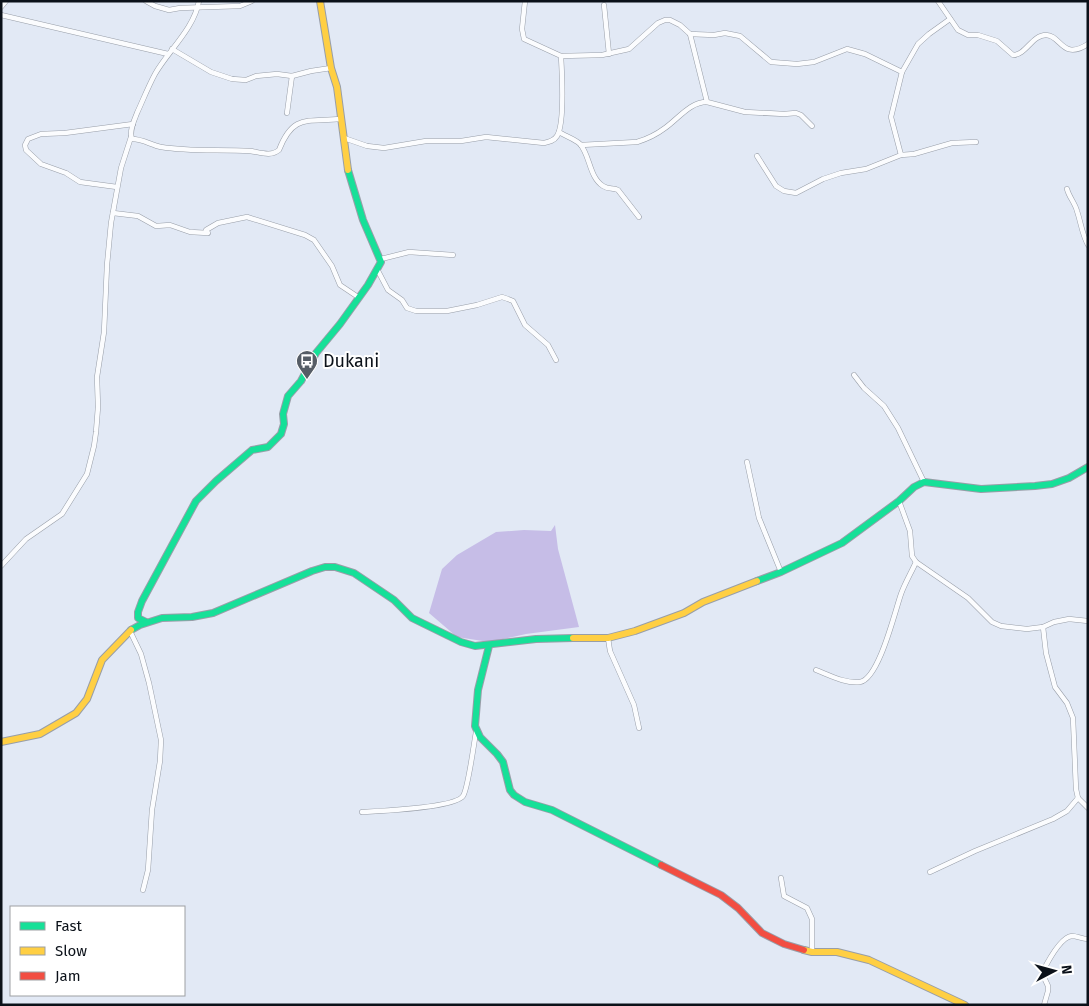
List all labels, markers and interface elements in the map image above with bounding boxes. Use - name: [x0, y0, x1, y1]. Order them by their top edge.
- bus stop icon: Dukani: [295, 349, 319, 380]
- place label: Dukani: [323, 350, 379, 372]
- legend: [10, 906, 185, 996]
- text: Fast: [55, 917, 82, 935]
- text: Slow: [55, 942, 87, 960]
- north arrow: [1029, 946, 1079, 996]
- text: N: [1057, 964, 1075, 975]
- text: Jam: [55, 967, 81, 985]

